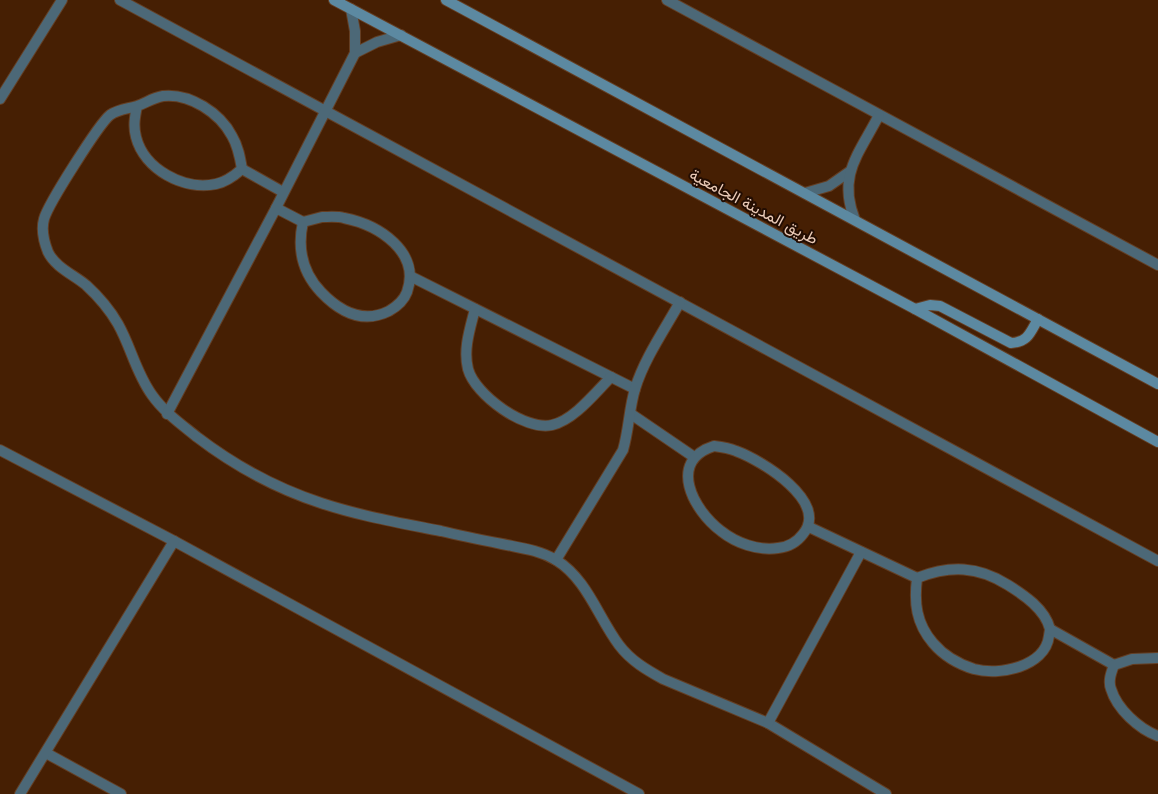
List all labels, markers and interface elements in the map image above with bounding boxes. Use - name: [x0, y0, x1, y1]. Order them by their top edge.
- street label: طريق المدينة الجامعية: [686, 164, 822, 249]

